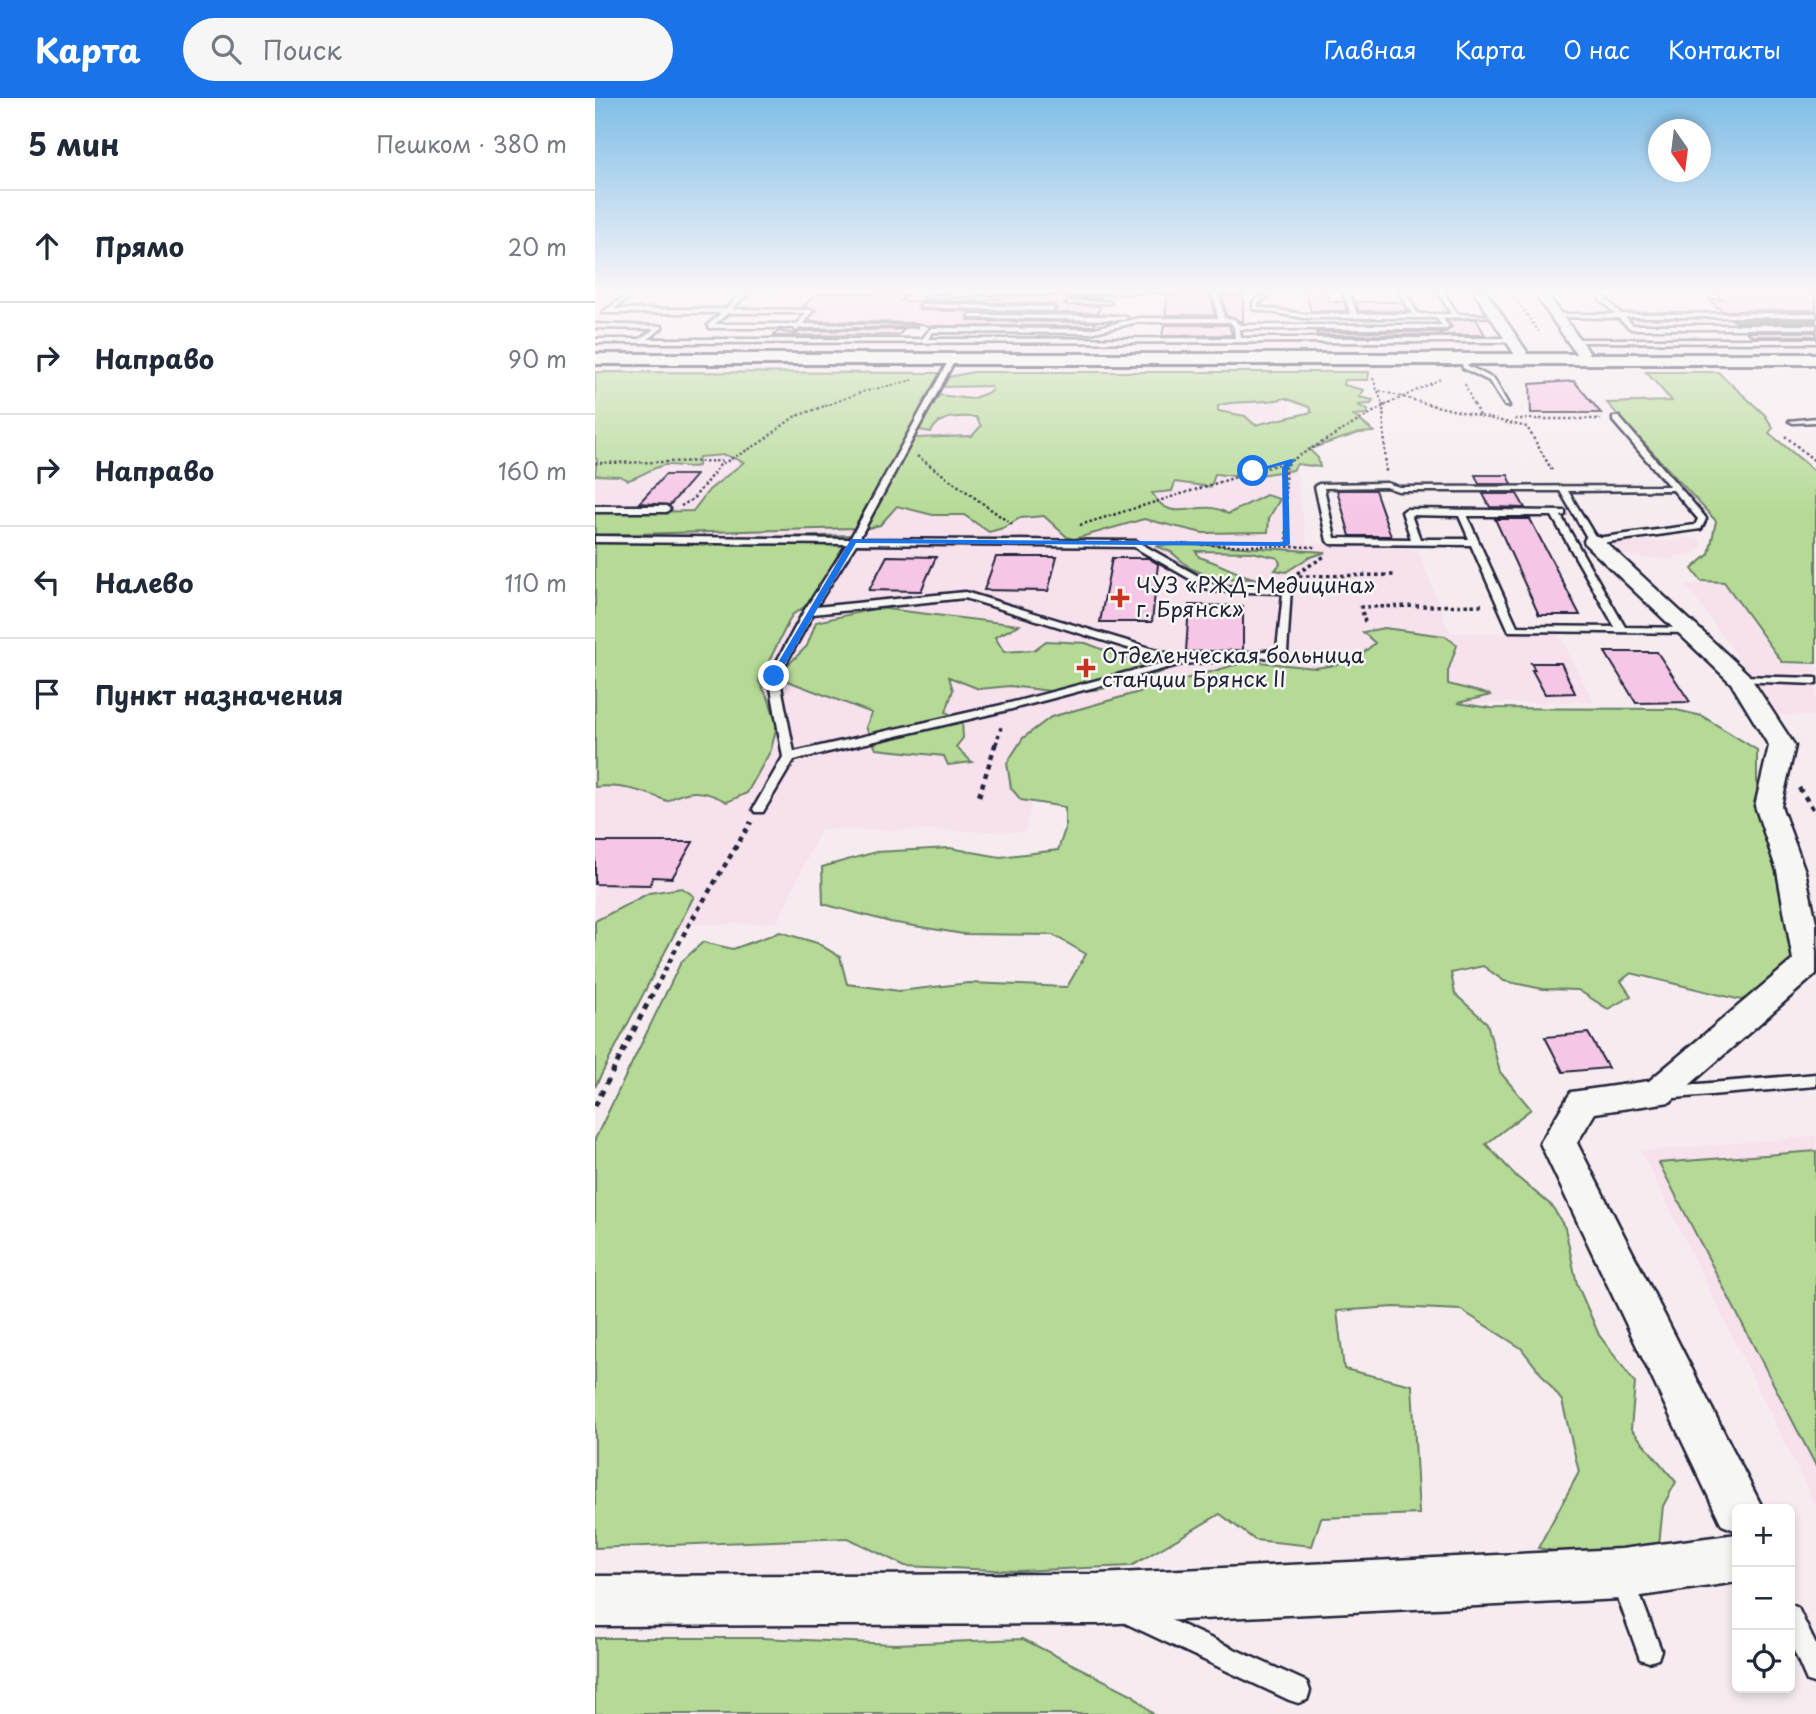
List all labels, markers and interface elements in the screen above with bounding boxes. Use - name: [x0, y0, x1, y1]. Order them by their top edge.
- search box: [183, 18, 673, 81]
- text: Карта: [35, 24, 141, 74]
- icon: search: [207, 30, 245, 68]
- text: Поиск: [263, 30, 342, 69]
- text: Главная: [1324, 31, 1417, 67]
- text: Карта: [1455, 31, 1525, 67]
- text: О нас: [1563, 31, 1630, 67]
- text: Контакты: [1668, 31, 1781, 67]
- north arrow: [1648, 119, 1711, 182]
- text: 5 мин: [28, 121, 120, 166]
- text: Пешком · 380 m: [376, 126, 567, 161]
- icon: ahead: [28, 227, 66, 265]
- text: Прямо: [95, 227, 184, 266]
- text: 20 m: [508, 229, 567, 264]
- icon: right: [28, 339, 66, 377]
- text: Направо: [95, 339, 214, 378]
- text: 90 m: [508, 341, 567, 376]
- icon: right: [28, 451, 66, 489]
- text: Направо: [95, 451, 214, 490]
- text: 160 m: [498, 453, 567, 488]
- route start: [1237, 455, 1268, 486]
- icon: left: [28, 563, 66, 601]
- text: Налево: [95, 563, 193, 602]
- text: 110 m: [505, 565, 567, 600]
- place label: ЧУЗ «РЖД-Медицина» г. Брянск»: [1136, 568, 1375, 624]
- marker: ЧУЗ «РЖД-Медицина» г. Брянск»: [1110, 588, 1130, 608]
- place label: Отделенческая больница станции Брянск II: [1102, 638, 1365, 694]
- marker: Отделенческая больница станции Брянск II: [1076, 658, 1096, 678]
- route end: [758, 660, 789, 691]
- icon: arrive: [28, 675, 66, 713]
- text: Пункт назначения: [95, 675, 343, 714]
- map controls: [1732, 1504, 1795, 1693]
- button: +: [1732, 1504, 1795, 1567]
- button: −: [1732, 1567, 1795, 1630]
- button: locate: [1732, 1630, 1795, 1693]

